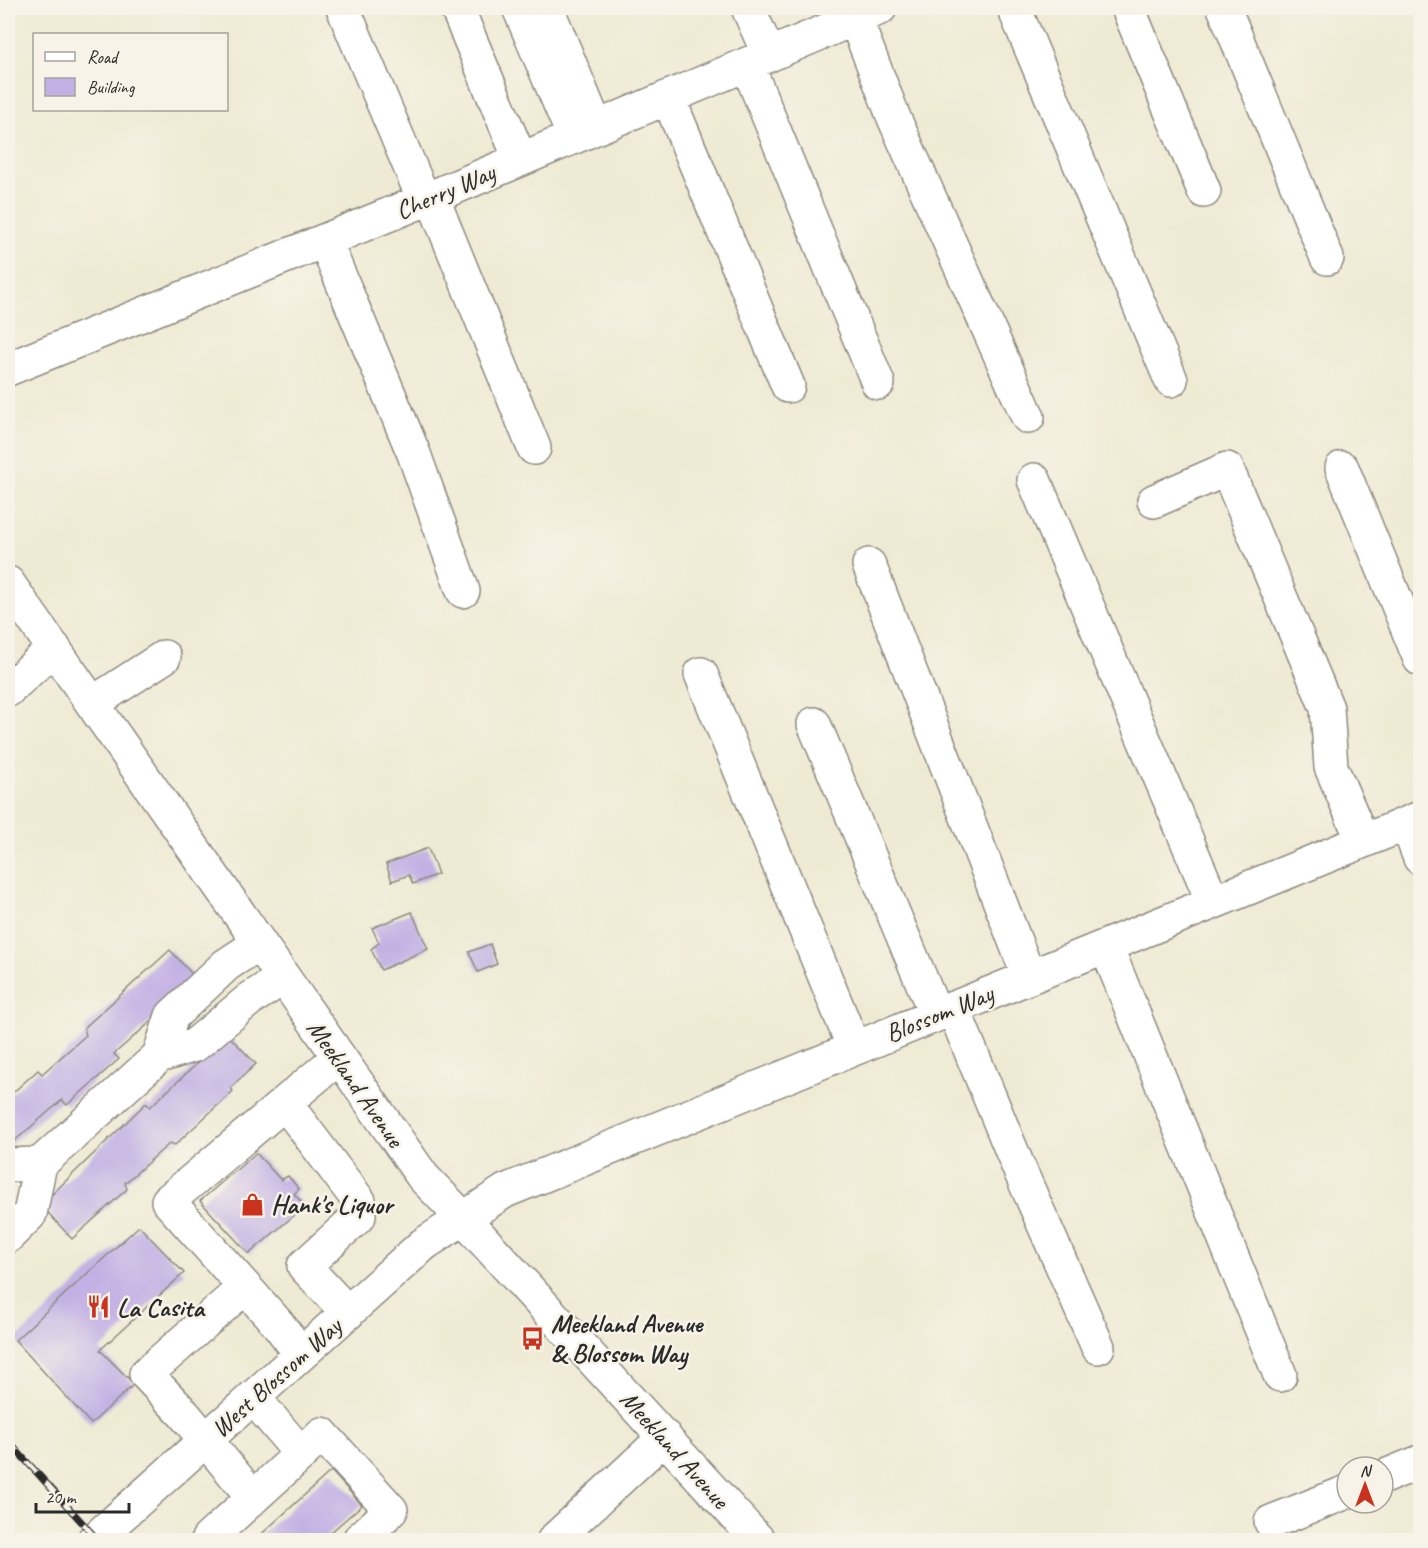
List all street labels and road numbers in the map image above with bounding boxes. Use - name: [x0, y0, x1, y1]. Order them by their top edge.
- street label: Cherry Way: [391, 155, 502, 227]
- street label: Blossom Way: [880, 976, 1000, 1050]
- street label: Meekland Avenue: [300, 1013, 413, 1155]
- street label: West Blossom Way: [204, 1309, 350, 1445]
- street label: Meekland Avenue: [613, 1383, 738, 1517]

